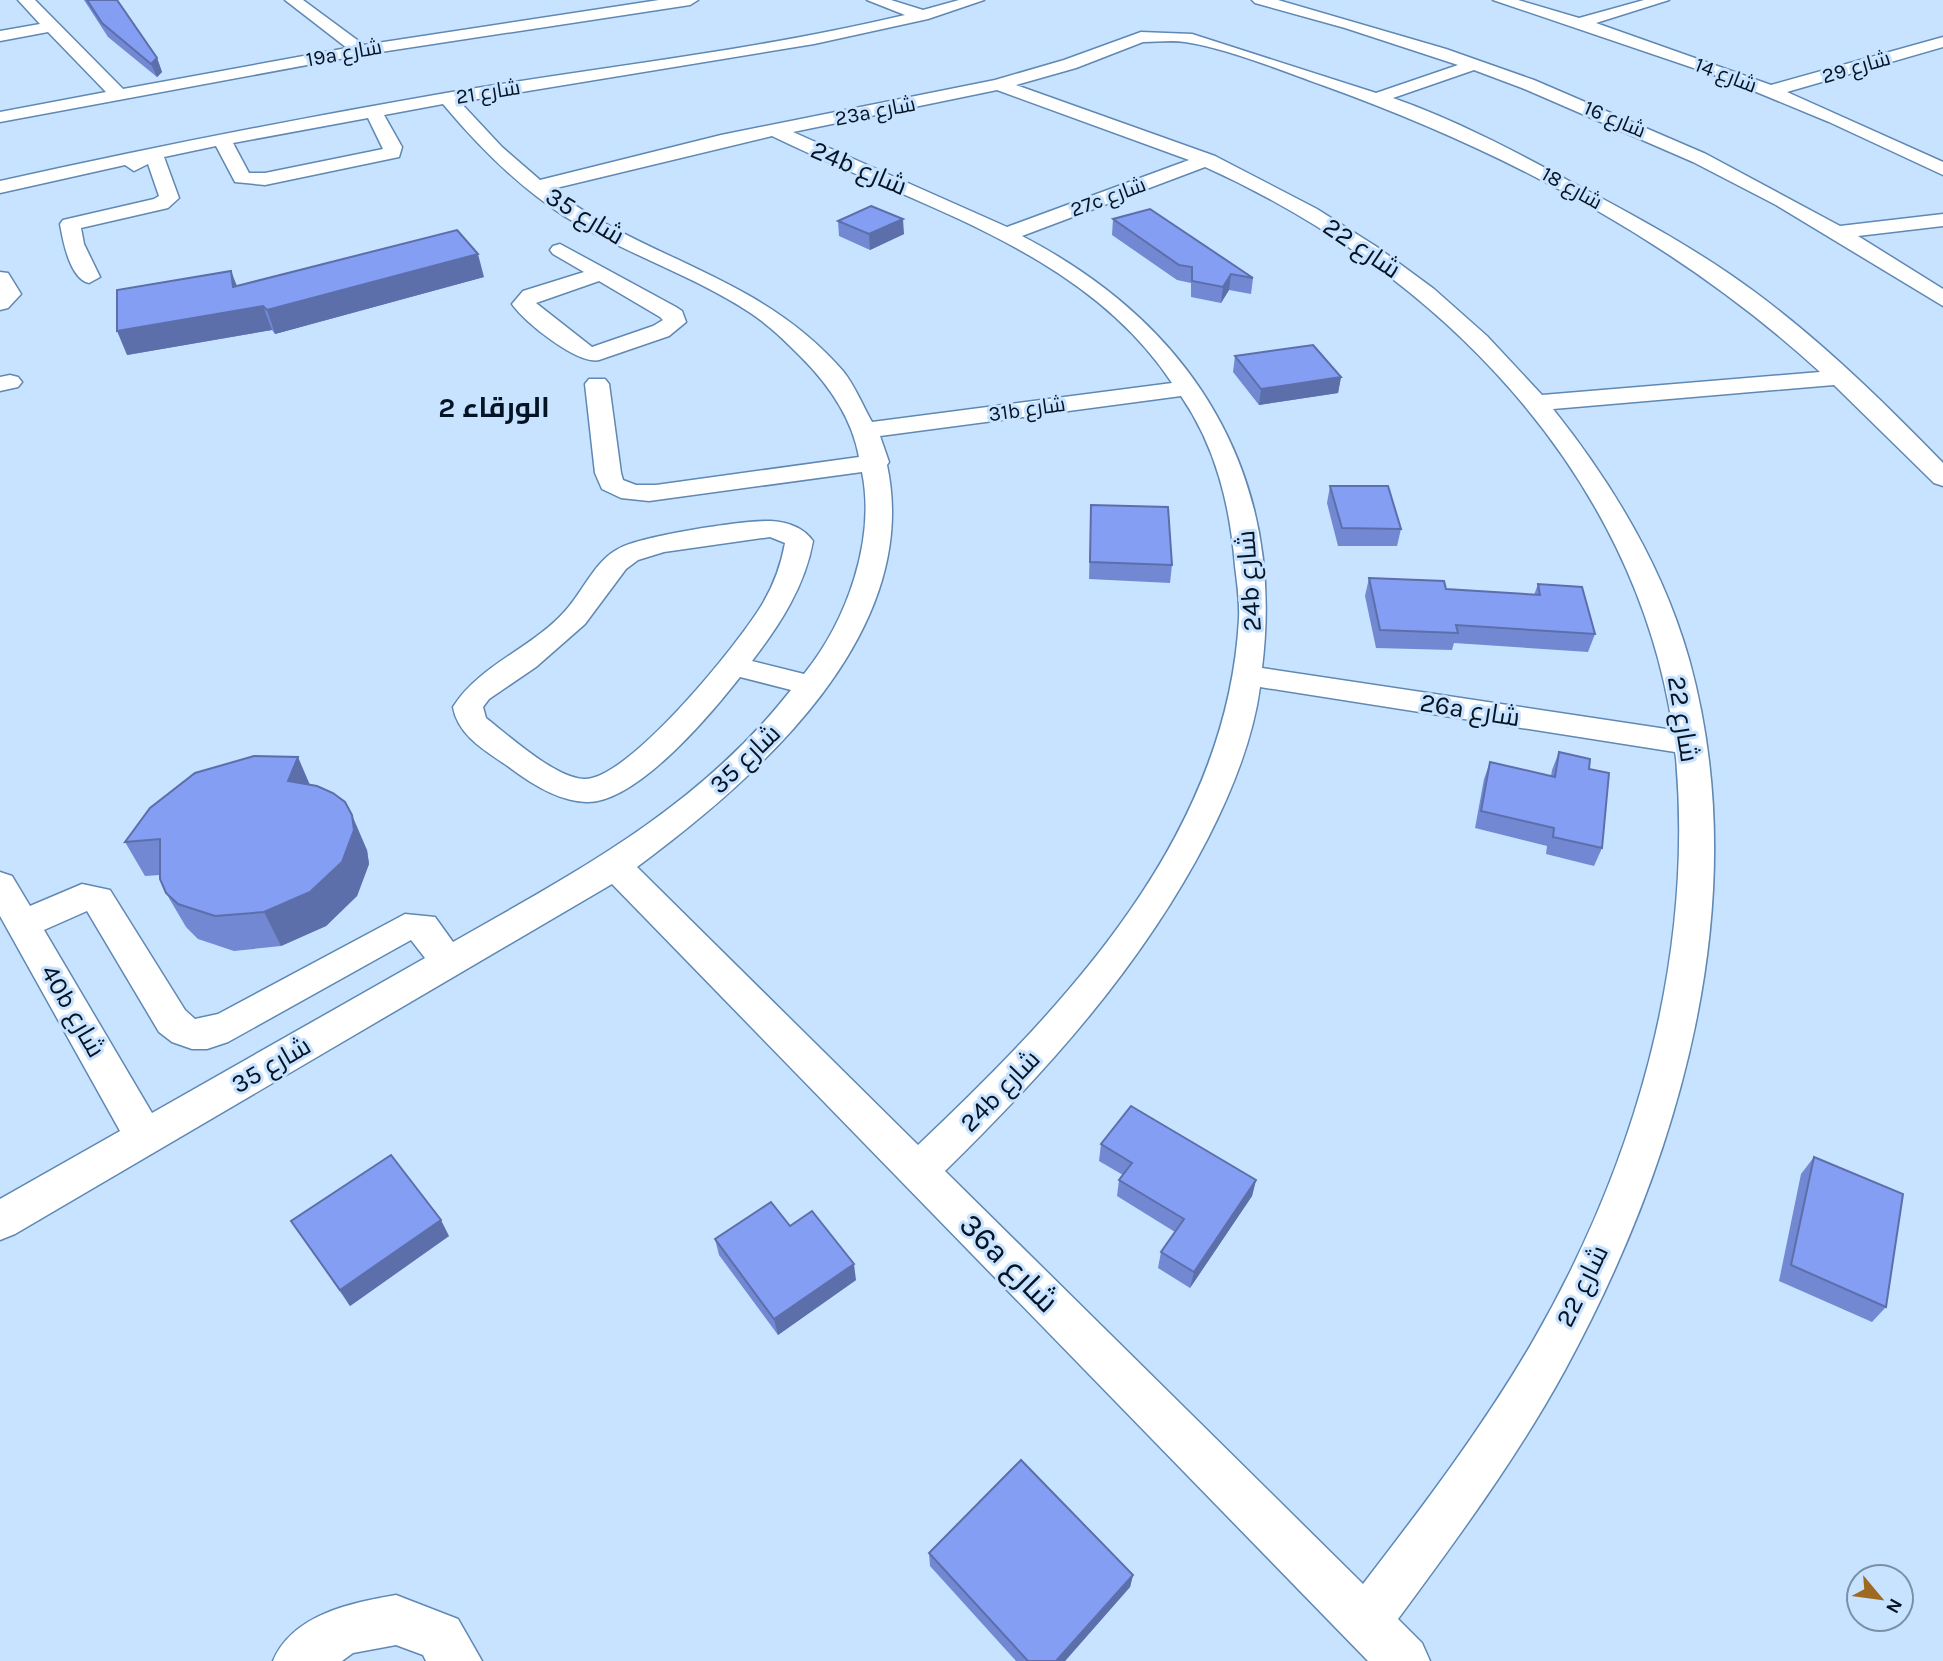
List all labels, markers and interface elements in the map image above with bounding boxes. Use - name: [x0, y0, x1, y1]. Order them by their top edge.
- street label: 19a شارع: [304, 35, 384, 73]
- street label: شارع 29: [1819, 46, 1894, 90]
- street label: شارع 14: [1691, 52, 1760, 100]
- street label: شارع 21: [454, 75, 522, 111]
- street label: 23a شارع: [833, 91, 918, 133]
- street label: شارع 16: [1580, 95, 1649, 145]
- street label: 24b شارع: [806, 134, 912, 203]
- street label: شارع 18: [1537, 162, 1606, 216]
- street label: 27c شارع: [1067, 172, 1150, 224]
- street label: شارع 35: [539, 180, 630, 252]
- street label: شارع 22: [1317, 211, 1407, 286]
- district label: الورقاء 2: [438, 391, 550, 424]
- street label: 31b شارع: [987, 392, 1067, 428]
- street label: 24b شارع: [1230, 529, 1269, 633]
- street label: شارع 22: [1660, 674, 1705, 764]
- street label: 26a شارع: [1418, 687, 1522, 734]
- street label: شارع 35: [703, 718, 788, 801]
- street label: 40b شارع: [33, 959, 112, 1063]
- street label: شارع 35: [226, 1030, 317, 1101]
- street label: 24b شارع: [954, 1044, 1047, 1139]
- street label: 36a شارع: [950, 1206, 1066, 1322]
- street label: شارع 22: [1549, 1240, 1616, 1332]
- north arrow: [1845, 1563, 1915, 1633]
- text: N: [1881, 1594, 1907, 1617]

